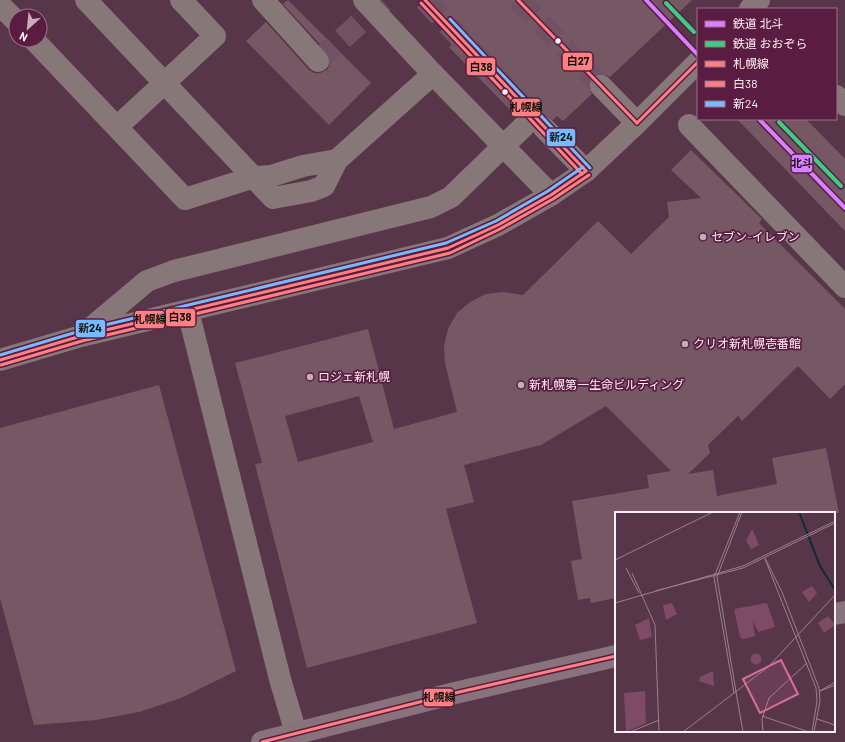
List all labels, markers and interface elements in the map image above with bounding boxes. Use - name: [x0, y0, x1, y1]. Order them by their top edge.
- north arrow: [8, 8, 48, 48]
- legend: [697, 8, 837, 120]
- text: 鉄道 北斗: [733, 16, 783, 30]
- text: N: [17, 30, 29, 45]
- unlabelled marker: [553, 36, 563, 46]
- text: 鉄道 おおぞら: [733, 36, 807, 50]
- line badge: 白27: [562, 52, 593, 71]
- text: 白27: [567, 54, 590, 67]
- text: 札幌線: [733, 56, 769, 70]
- line badge: 白38: [466, 57, 496, 76]
- text: 白38: [470, 60, 492, 73]
- text: 白38: [733, 76, 757, 90]
- unlabelled marker: [500, 87, 510, 97]
- text: 新24: [733, 96, 758, 110]
- line badge: 札幌線: [511, 98, 541, 117]
- text: 札幌線: [510, 100, 543, 113]
- line badge: 新24: [546, 128, 576, 147]
- text: 新24: [549, 130, 573, 143]
- line badge: 北斗: [791, 154, 813, 173]
- text: 北斗: [791, 156, 813, 169]
- place label: セブン-イレブン: [711, 229, 800, 243]
- marker: セブン-イレブン: [698, 232, 708, 242]
- line badge: 白38: [165, 308, 196, 327]
- line badge: 札幌線: [134, 310, 165, 329]
- text: 白38: [169, 310, 191, 323]
- text: 札幌線: [134, 312, 167, 325]
- line badge: 新24: [75, 319, 106, 338]
- text: 新24: [78, 321, 102, 334]
- place label: クリオ新札幌壱番館: [693, 336, 801, 350]
- marker: クリオ新札幌壱番館: [680, 339, 690, 349]
- place label: ロジェ新札幌: [318, 369, 390, 383]
- marker: ロジェ新札幌: [305, 372, 315, 382]
- place label: 新札幌第一生命ビルディング: [529, 377, 684, 391]
- marker: 新札幌第一生命ビルディング: [516, 380, 526, 390]
- inset map: [615, 512, 835, 732]
- line badge: 札幌線: [423, 688, 454, 707]
- text: 札幌線: [423, 690, 456, 703]

